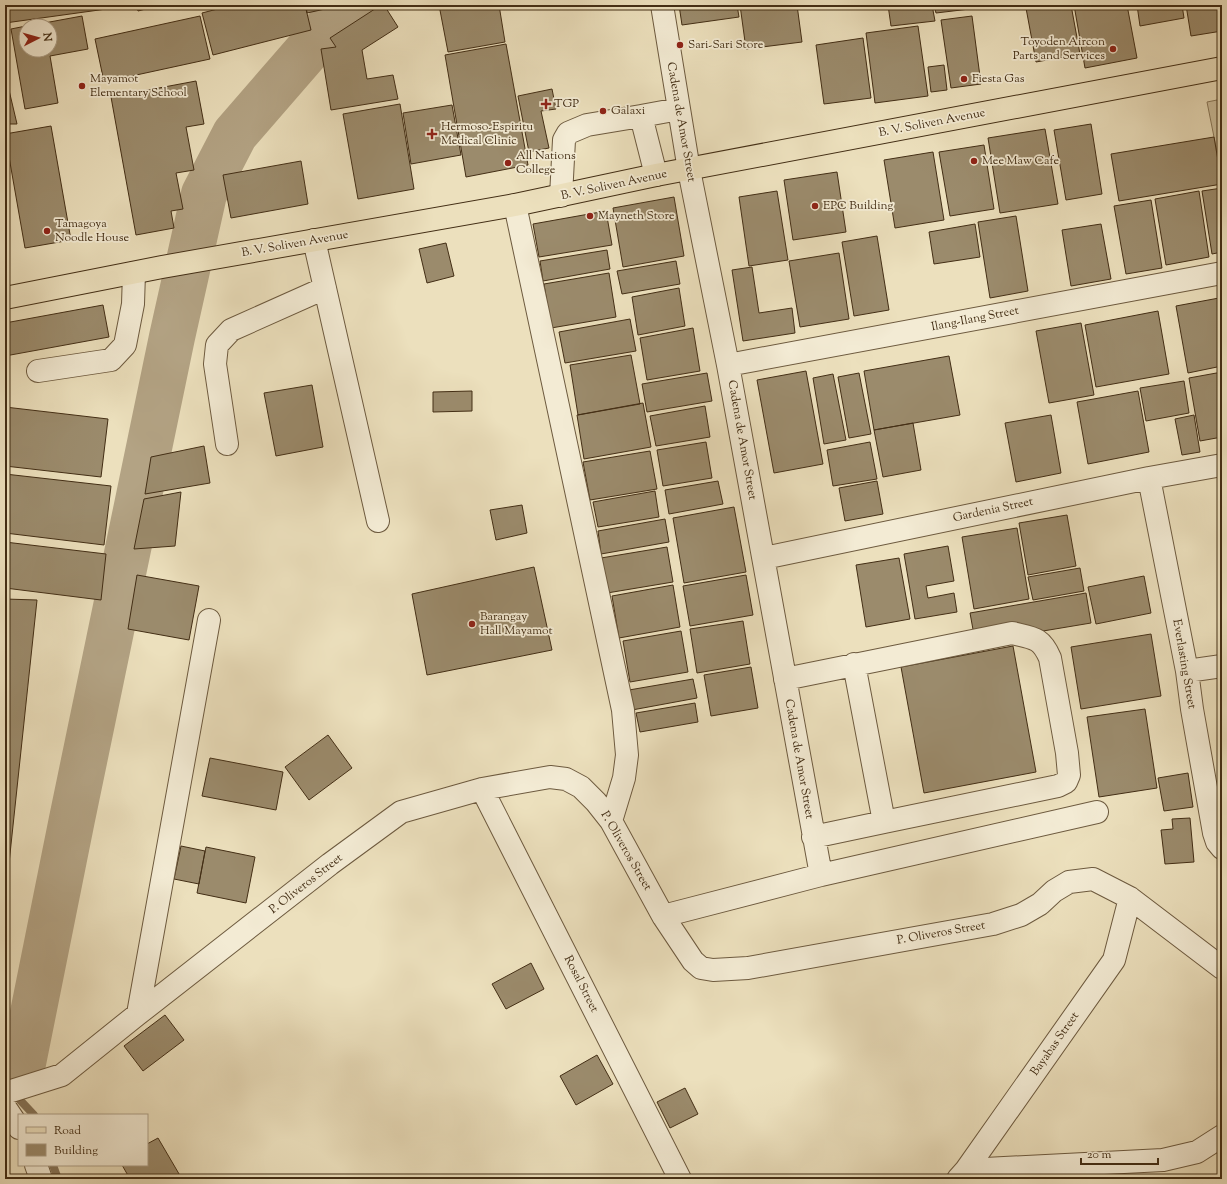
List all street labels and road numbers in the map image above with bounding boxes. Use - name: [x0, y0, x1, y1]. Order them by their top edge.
- street label: Cadena de Amor Street: [662, 61, 700, 183]
- street label: B. V. Soliven Avenue: [877, 104, 987, 142]
- street label: B. V. Soliven Avenue: [559, 165, 669, 205]
- street label: B. V. Soliven Avenue: [240, 226, 350, 262]
- street label: Ilang-Ilang Street: [930, 302, 1020, 336]
- street label: Cadena de Amor Street: [723, 379, 761, 501]
- street label: Gardenia Street: [951, 493, 1035, 527]
- street label: Everlasting Street: [1167, 618, 1201, 710]
- street label: Cadena de Amor Street: [780, 698, 818, 820]
- street label: P. Oliveros Street: [596, 808, 656, 894]
- street label: P. Oliveros Street: [265, 849, 347, 919]
- street label: P. Oliveros Street: [895, 916, 987, 950]
- street label: Rosal Street: [559, 952, 603, 1016]
- street label: Bayabas Street: [1026, 1008, 1084, 1080]

